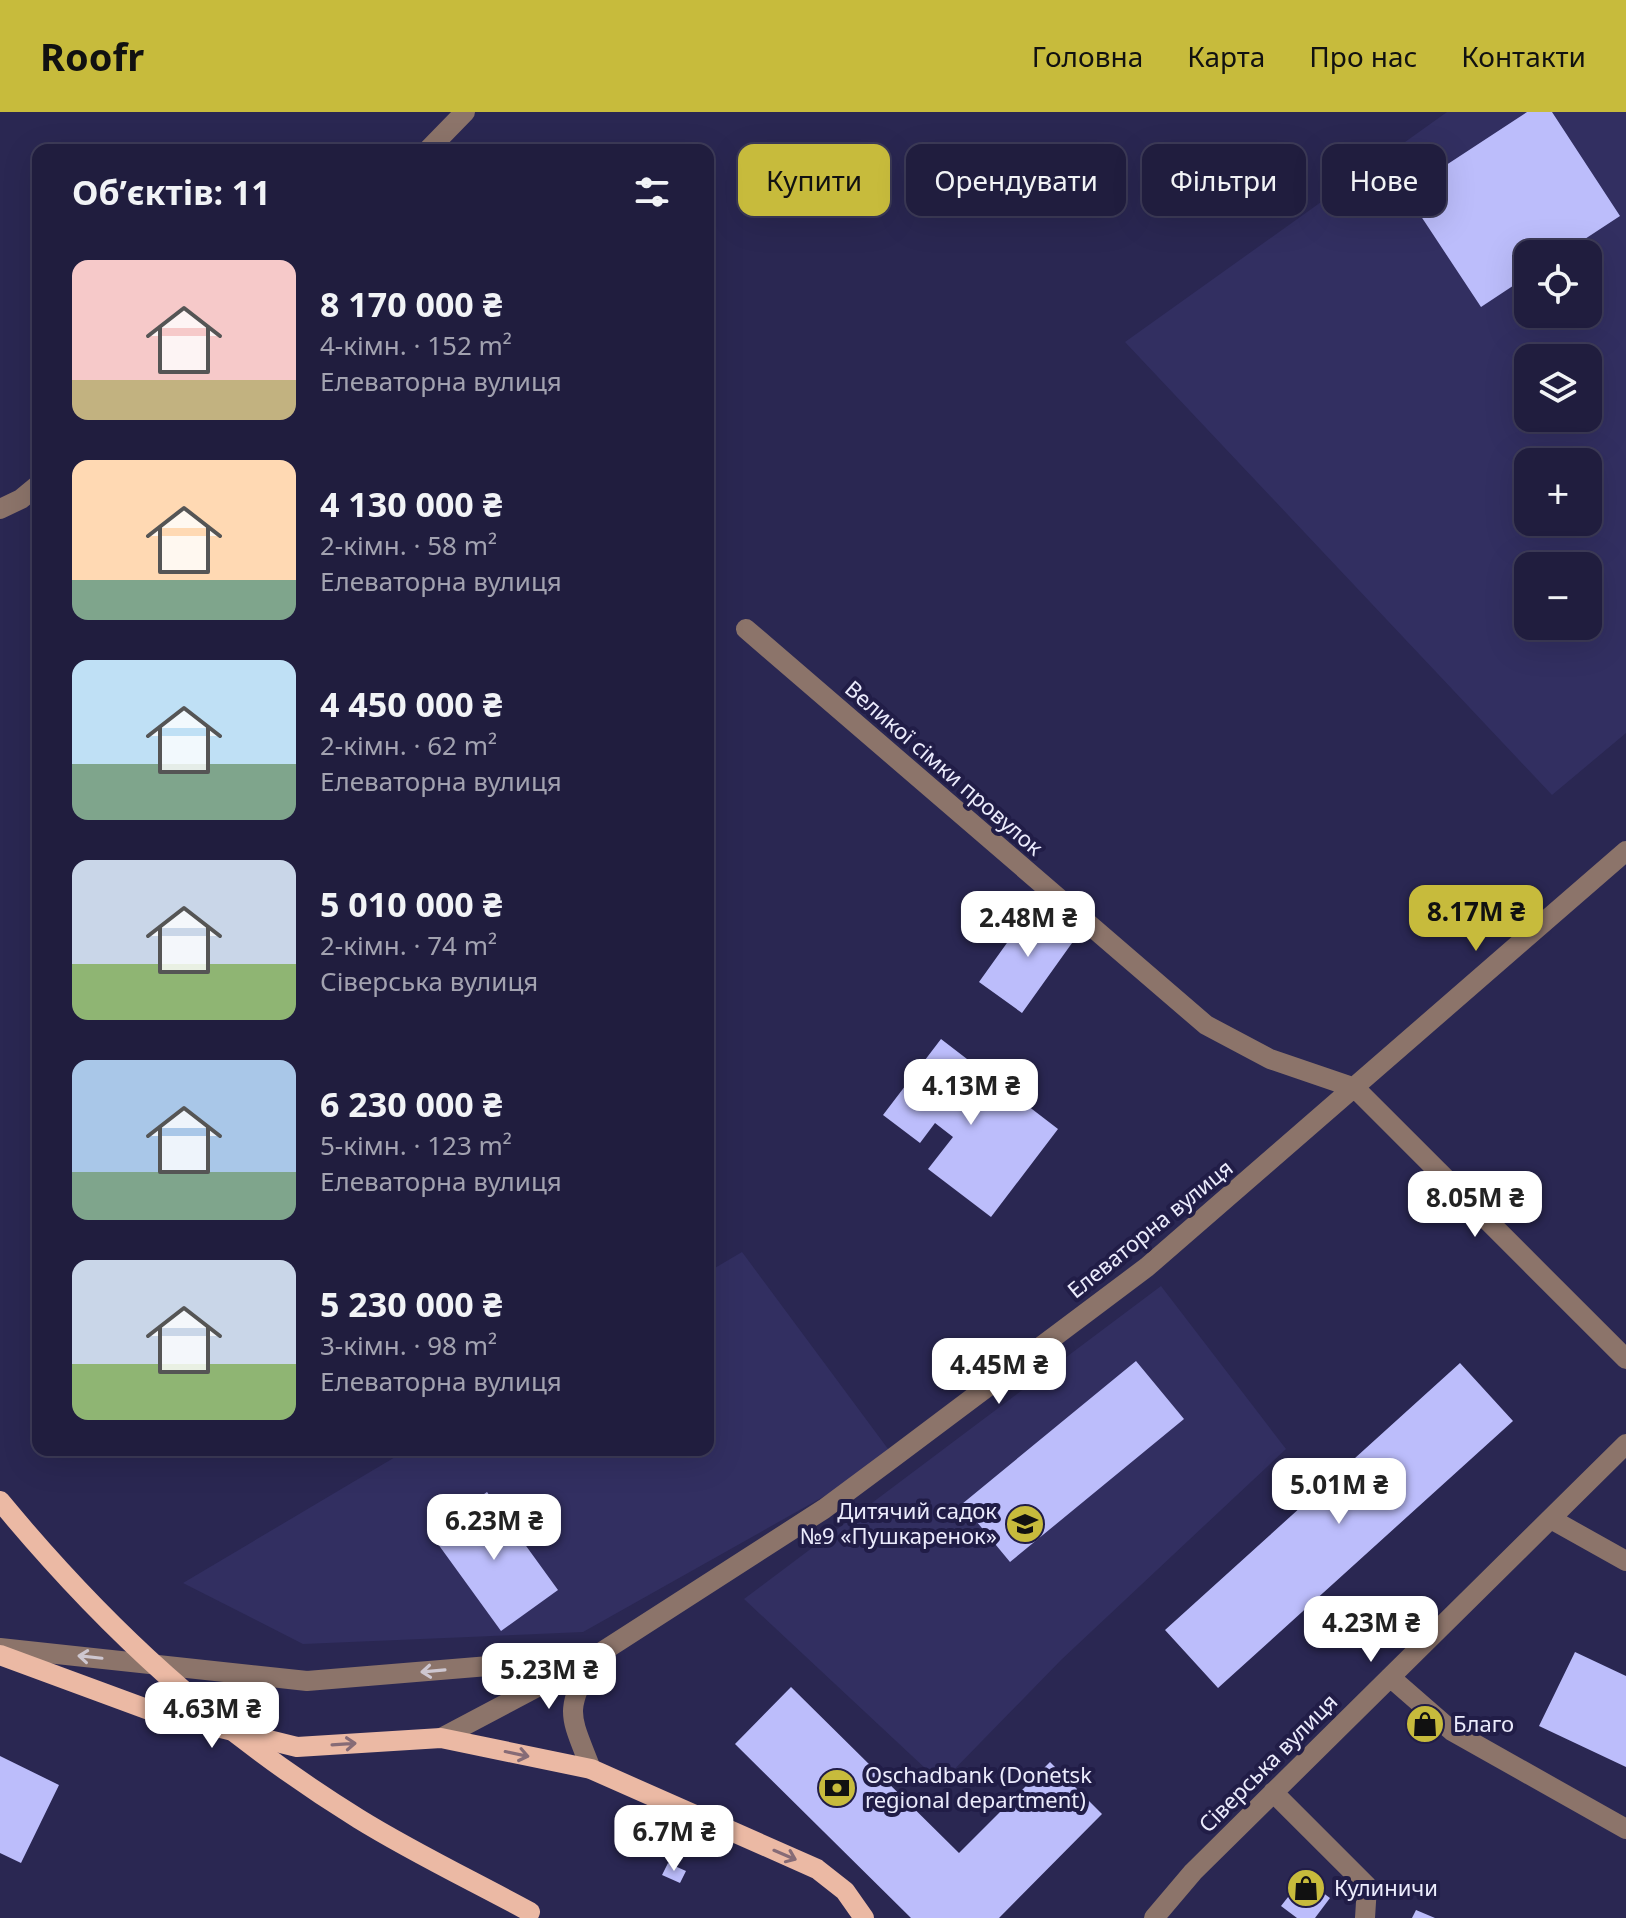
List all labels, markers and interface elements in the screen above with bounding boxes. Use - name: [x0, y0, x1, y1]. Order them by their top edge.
- text: Roofr: [40, 30, 144, 82]
- text: Головна: [1032, 37, 1143, 75]
- text: Карта: [1187, 37, 1265, 75]
- text: Про нас: [1309, 37, 1417, 75]
- text: Контакти: [1461, 37, 1586, 75]
- chip: Купити: [738, 144, 890, 216]
- chip: Орендувати: [906, 144, 1126, 216]
- chip: Фільтри: [1142, 144, 1306, 216]
- chip: Нове: [1322, 144, 1446, 216]
- text: Об’єктів: 11: [72, 169, 271, 215]
- icon: filters: [630, 170, 674, 214]
- map controls: [1514, 240, 1602, 640]
- button: locate: [1514, 240, 1602, 328]
- text: 8 170 000 ₴: [320, 281, 502, 327]
- icon: home: [136, 292, 232, 388]
- text: 4-кімн. · 152 m²: [320, 327, 512, 363]
- button: layers: [1514, 344, 1602, 432]
- text: Елеваторна вулиця: [320, 363, 562, 399]
- button: +: [1514, 448, 1602, 536]
- text: 4 130 000 ₴: [320, 481, 502, 527]
- icon: home: [136, 492, 232, 588]
- text: 2-кімн. · 58 m²: [320, 527, 497, 563]
- button: −: [1514, 552, 1602, 640]
- text: Елеваторна вулиця: [320, 563, 562, 599]
- street label: Великої сімки провулок: [839, 673, 1050, 862]
- text: 4 450 000 ₴: [320, 681, 502, 727]
- icon: home: [136, 692, 232, 788]
- text: 2-кімн. · 62 m²: [320, 727, 497, 763]
- text: Елеваторна вулиця: [320, 763, 562, 799]
- text: 5 010 000 ₴: [320, 881, 502, 927]
- pin: 8.17M ₴: [1402, 885, 1550, 953]
- pin: 2.48M ₴: [954, 891, 1102, 959]
- icon: home: [136, 892, 232, 988]
- text: 8.17M ₴: [1427, 893, 1525, 929]
- text: 2.48M ₴: [979, 899, 1077, 935]
- text: 2-кімн. · 74 m²: [320, 927, 497, 963]
- text: Сіверська вулиця: [320, 963, 538, 999]
- pin: 4.13M ₴: [897, 1059, 1045, 1127]
- text: 4.13M ₴: [922, 1067, 1020, 1103]
- text: 6 230 000 ₴: [320, 1081, 502, 1127]
- icon: home: [136, 1092, 232, 1188]
- text: 5-кімн. · 123 m²: [320, 1127, 512, 1163]
- street label: Елеваторна вулиця: [1060, 1152, 1238, 1304]
- text: Елеваторна вулиця: [320, 1163, 562, 1199]
- pin: 8.05M ₴: [1401, 1171, 1549, 1239]
- text: 8.05M ₴: [1426, 1179, 1524, 1215]
- text: 5 230 000 ₴: [320, 1281, 502, 1327]
- icon: home: [136, 1292, 232, 1388]
- text: 3-кімн. · 98 m²: [320, 1327, 497, 1363]
- pin: 4.45M ₴: [925, 1338, 1073, 1406]
- text: 4.45M ₴: [950, 1346, 1048, 1382]
- text: Елеваторна вулиця: [320, 1363, 562, 1399]
- pin: 5.01M ₴: [1265, 1458, 1413, 1526]
- text: 5.01M ₴: [1290, 1466, 1388, 1502]
- pin: 6.23M ₴: [420, 1494, 568, 1562]
- place label: Дитячий садок №9 «Пушкаренок»: [800, 1495, 997, 1550]
- text: 6.23M ₴: [445, 1502, 543, 1538]
- school or university icon: Дитячий садок №9 «Пушкаренок»: [1004, 1503, 1046, 1545]
- pin: 4.23M ₴: [1297, 1596, 1445, 1664]
- text: 4.23M ₴: [1322, 1604, 1420, 1640]
- pin: 5.23M ₴: [475, 1643, 623, 1711]
- one-way arrow: [78, 1650, 104, 1665]
- text: 5.23M ₴: [500, 1651, 598, 1687]
- one-way arrow: [420, 1663, 447, 1678]
- pin: 4.63M ₴: [138, 1682, 286, 1750]
- street label: Сіверська вулиця: [1191, 1686, 1343, 1838]
- text: 4.63M ₴: [163, 1690, 261, 1726]
- shop icon: Благо: [1404, 1703, 1446, 1745]
- place label: Благо: [1453, 1708, 1514, 1738]
- one-way arrow: [330, 1736, 357, 1751]
- one-way arrow: [504, 1747, 530, 1762]
- place label: Oschadbank (Donetsk regional department): [865, 1759, 1092, 1814]
- bank icon: Oschadbank (Donetsk regional department): [816, 1767, 858, 1809]
- pin: 6.7M ₴: [609, 1805, 739, 1873]
- text: 6.7M ₴: [632, 1813, 716, 1849]
- one-way arrow: [772, 1849, 797, 1864]
- shop icon: Кулиничи: [1285, 1867, 1327, 1909]
- place label: Кулиничи: [1334, 1872, 1438, 1902]

